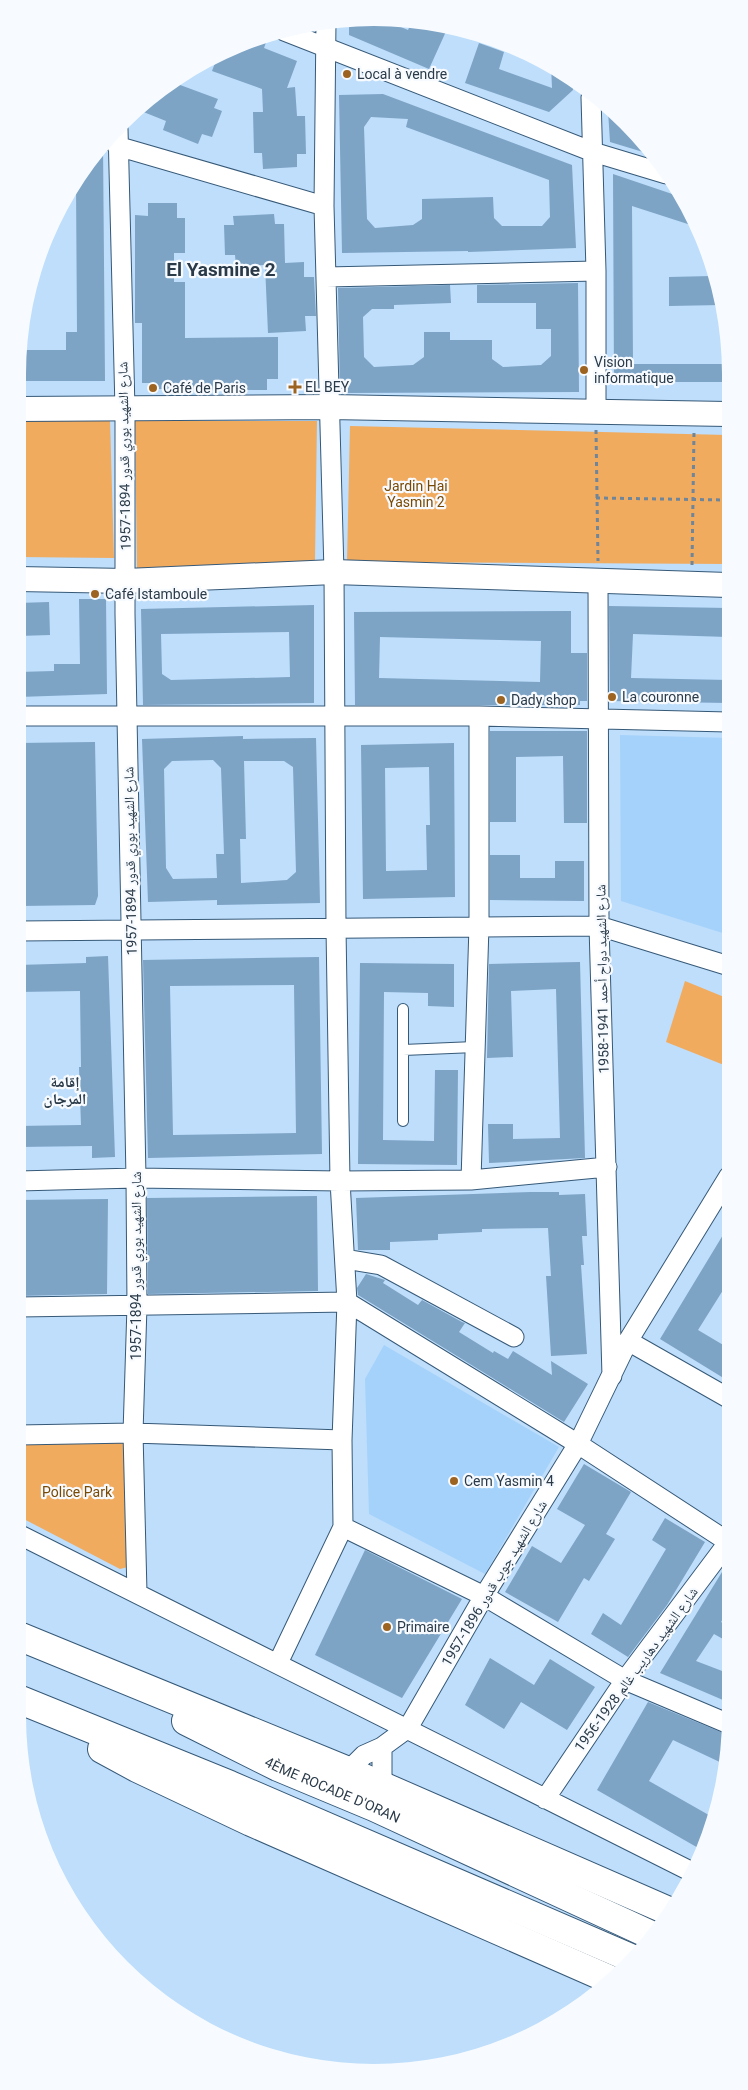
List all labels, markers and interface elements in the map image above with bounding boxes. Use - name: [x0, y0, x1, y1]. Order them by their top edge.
- place label: Local à vendre: [357, 66, 447, 82]
- marker: Local à vendre: [341, 68, 353, 80]
- district label: El Yasmine 2: [166, 258, 276, 281]
- place label: Vision informatique: [594, 354, 674, 386]
- street label: شارع الشهيد بوري قدور 1894-1957: [114, 361, 137, 551]
- marker: Vision informatique: [578, 364, 590, 376]
- place label: EL BEY: [305, 379, 350, 395]
- place label: Café de Paris: [163, 380, 246, 396]
- marker: EL BEY: [289, 381, 301, 393]
- marker: Café de Paris: [147, 382, 159, 394]
- park label: Jardin Hai Yasmin 2: [384, 478, 448, 510]
- place label: Café Istamboule: [105, 586, 207, 602]
- marker: Café Istamboule: [89, 588, 101, 600]
- place label: La couronne: [622, 689, 699, 705]
- marker: La couronne: [606, 691, 618, 703]
- place label: Dady shop: [511, 692, 577, 708]
- marker: Dady shop: [495, 694, 507, 706]
- street label: شارع الشهيد بوري قدور 1894-1957: [120, 766, 143, 956]
- street label: شارع الشهيد دواح أحمد 1941-1958: [592, 884, 614, 1074]
- district label: إقامة المرجان: [44, 1073, 86, 1108]
- street label: شارع الشهيد بوري قدور 1894-1957: [128, 1172, 148, 1360]
- place label: Cem Yasmin 4: [464, 1473, 554, 1489]
- marker: Cem Yasmin 4: [448, 1475, 460, 1487]
- park label: Police Park: [42, 1484, 113, 1500]
- street label: شارع الشهيد جوب قدور 1896-1957: [438, 1497, 552, 1670]
- street label: شارع الشهيد دهاريب غالم 1928-1956: [571, 1584, 703, 1755]
- place label: Primaire: [397, 1619, 449, 1635]
- marker: Primaire: [381, 1621, 393, 1633]
- street label: 4ÈME ROCADE D'ORAN: [262, 1754, 403, 1826]

